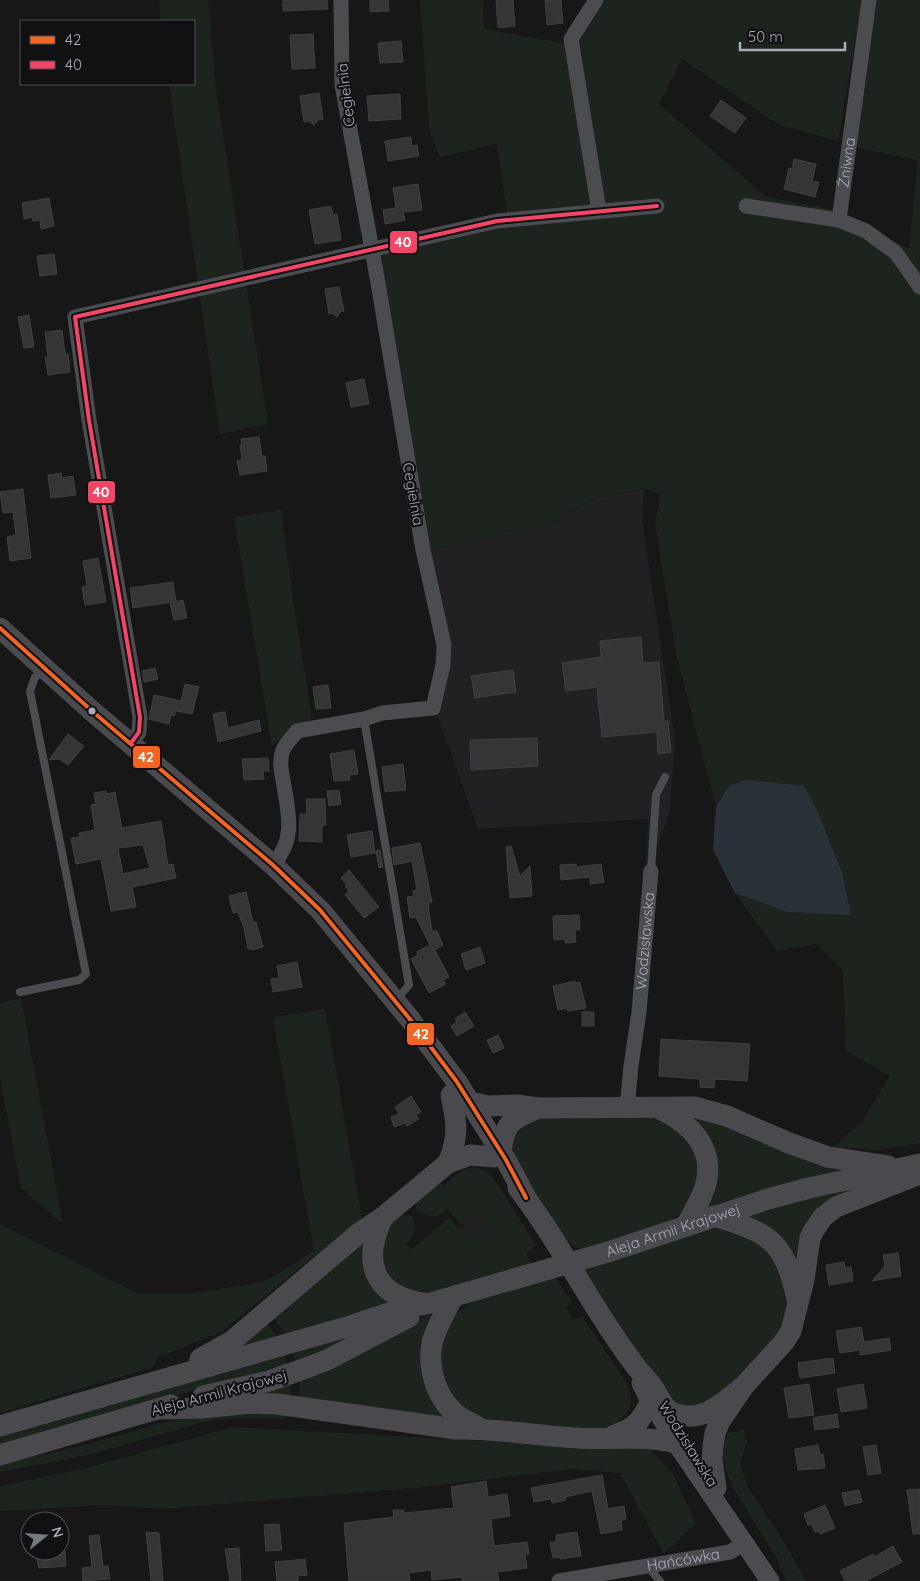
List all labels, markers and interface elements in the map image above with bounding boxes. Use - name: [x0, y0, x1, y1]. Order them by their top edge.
- legend: [20, 20, 195, 85]
- scale bar: [740, 20, 845, 52]
- text: 50 m: [748, 27, 783, 46]
- text: 42: [65, 30, 81, 49]
- text: 40: [65, 55, 82, 74]
- street label: Cegielnia: [332, 62, 359, 128]
- street label: Żniwna: [834, 136, 859, 189]
- line badge: 40: [389, 230, 418, 254]
- text: 40: [395, 233, 412, 251]
- street label: Cegielnia: [399, 461, 428, 527]
- line badge: 40: [87, 480, 116, 504]
- text: 40: [93, 483, 110, 501]
- unlabelled marker: [87, 706, 97, 716]
- line badge: 42: [132, 745, 161, 769]
- text: 42: [138, 748, 154, 766]
- street label: Wodzisławska: [631, 892, 658, 990]
- line badge: 42: [406, 1022, 435, 1046]
- text: 42: [413, 1025, 429, 1043]
- street label: Aleja Armii Krajowej: [603, 1199, 742, 1261]
- street label: Aleja Armii Krajowej: [149, 1365, 289, 1420]
- street label: Wodzisławska: [655, 1397, 722, 1490]
- north arrow: [20, 1511, 70, 1561]
- text: N: [47, 1525, 68, 1540]
- street label: Hańcówka: [645, 1544, 721, 1575]

